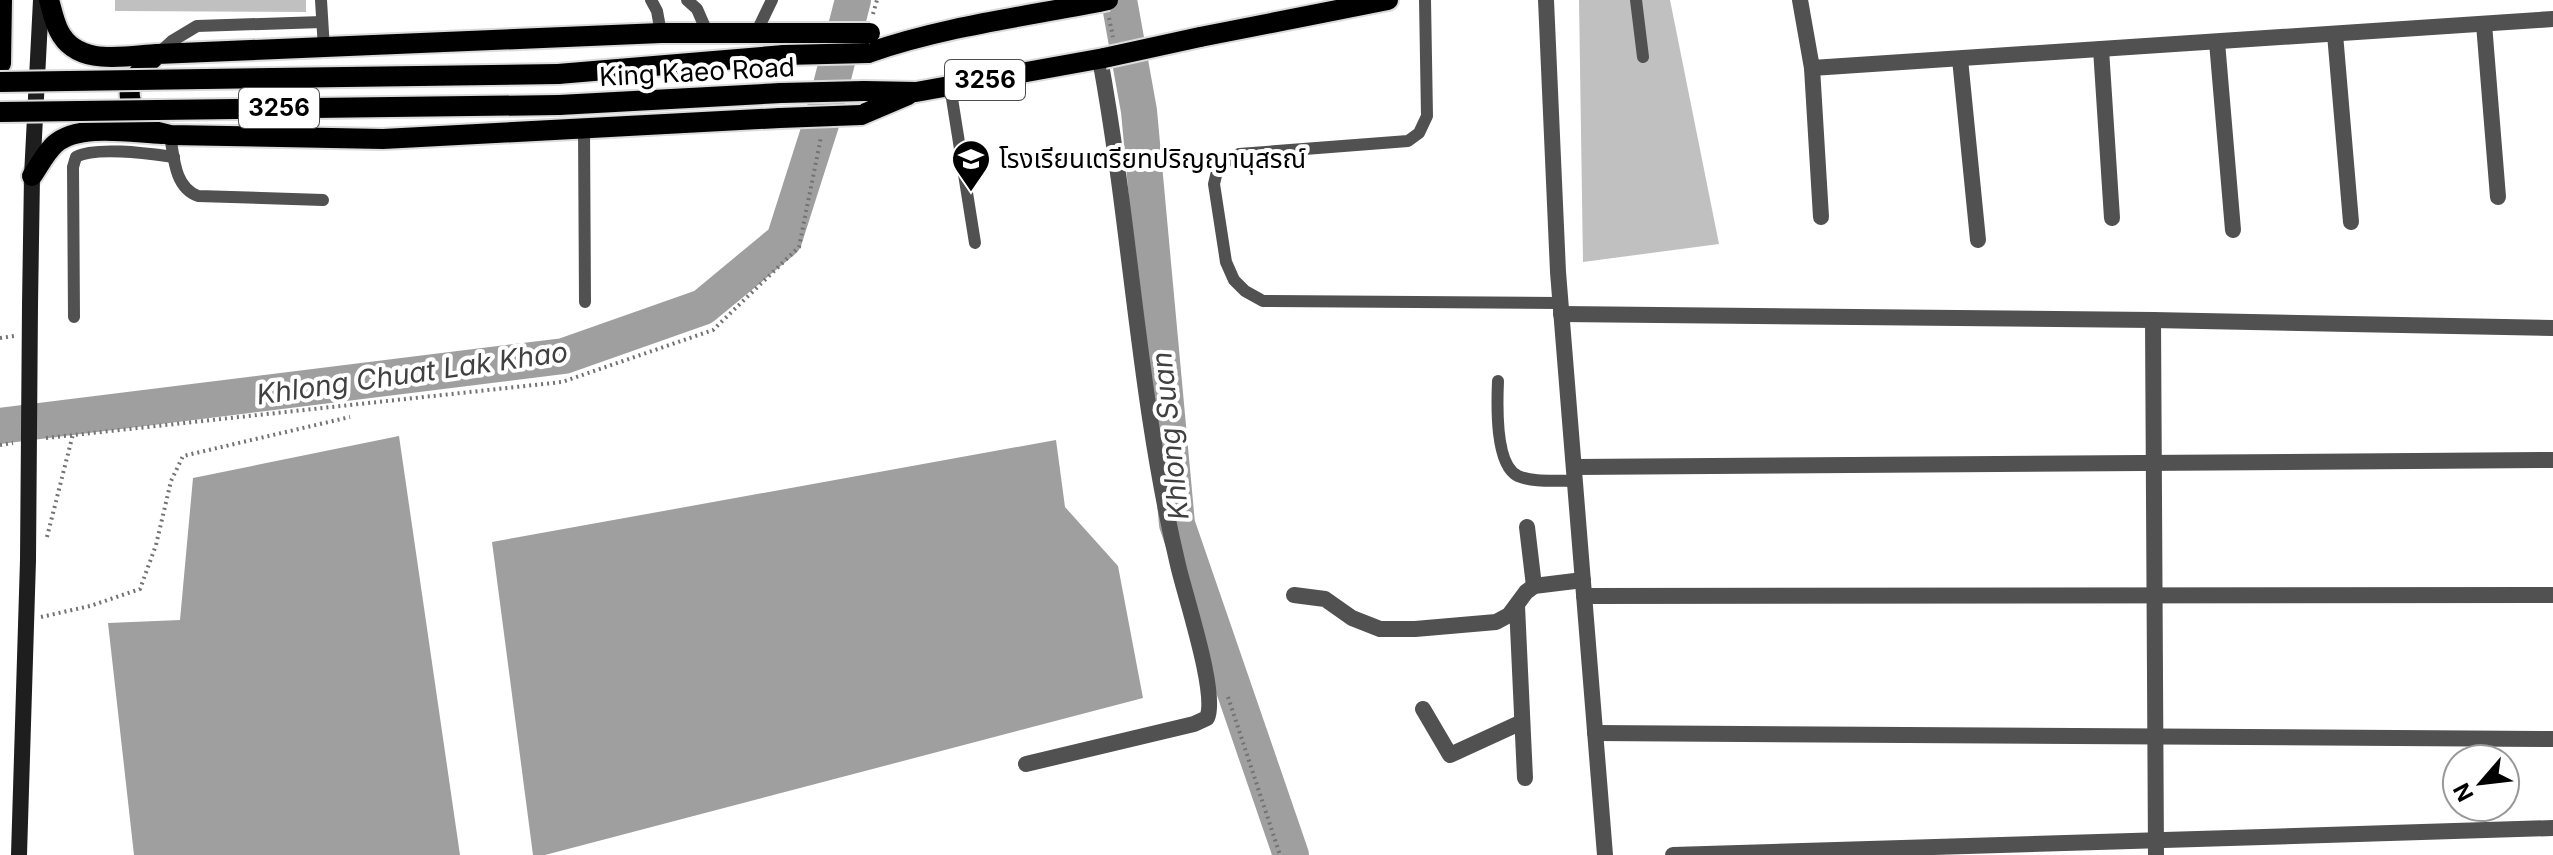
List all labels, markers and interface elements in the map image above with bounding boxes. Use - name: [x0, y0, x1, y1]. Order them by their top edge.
- street label: King Kaeo Road: [598, 51, 795, 92]
- road number: 3256: [945, 60, 1025, 100]
- road number: 3256: [239, 88, 319, 128]
- school or university icon: โรงเรียนเตรียทปริญญานุสรณ์: [950, 138, 992, 193]
- place label: โรงเรียนเตรียทปริญญานุสรณ์: [999, 143, 1306, 175]
- water label: Khlong Chuat Lak Khao: [254, 334, 570, 412]
- water label: Khlong Suan: [1144, 350, 1196, 522]
- north arrow: [2441, 743, 2521, 823]
- text: N: [2448, 779, 2479, 806]

